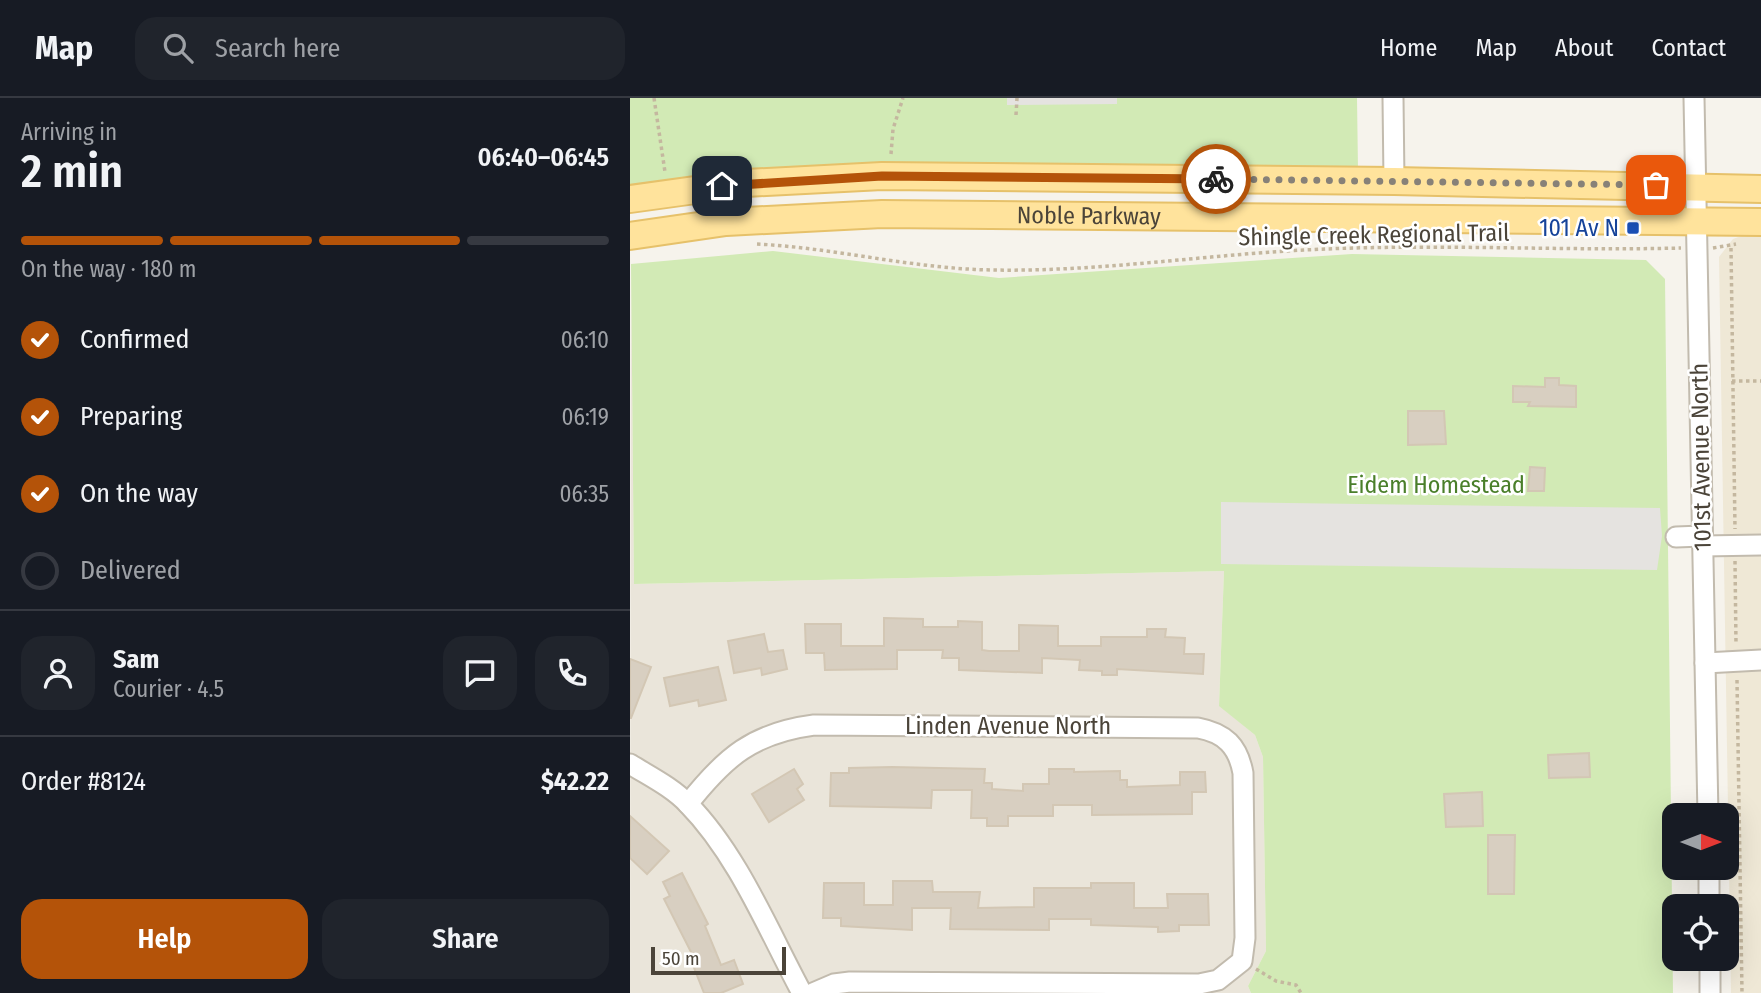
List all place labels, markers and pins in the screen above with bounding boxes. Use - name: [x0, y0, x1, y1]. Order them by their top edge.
- pin: [1626, 155, 1686, 215]
- pin: [692, 156, 752, 216]
- place label: 101 Av N: [1539, 214, 1619, 242]
- marker: 101 Av N: [1625, 220, 1641, 236]

